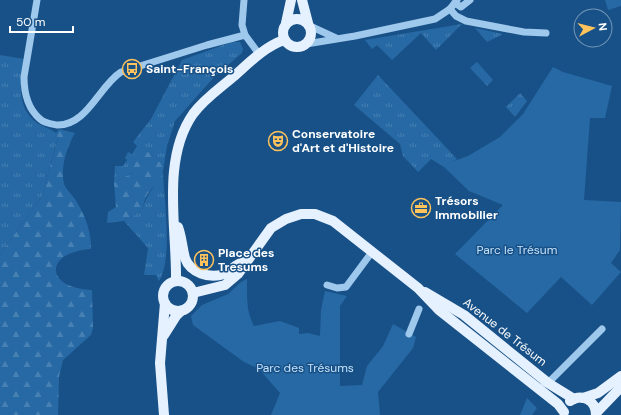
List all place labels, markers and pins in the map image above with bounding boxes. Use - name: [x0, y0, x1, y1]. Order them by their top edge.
- bus stop icon: Saint-François: [121, 58, 143, 80]
- place label: Saint-François: [146, 61, 233, 77]
- place label: Conservatoire d'Art et d'Histoire: [292, 126, 394, 156]
- theatre icon: Conservatoire d'Art et d'Histoire: [267, 130, 289, 152]
- place label: Trésors Immobilier: [435, 193, 498, 223]
- office icon: Trésors Immobilier: [410, 197, 432, 219]
- place label: Place des Tresums: [218, 245, 274, 275]
- building icon: Place des Tresums: [193, 249, 215, 271]

